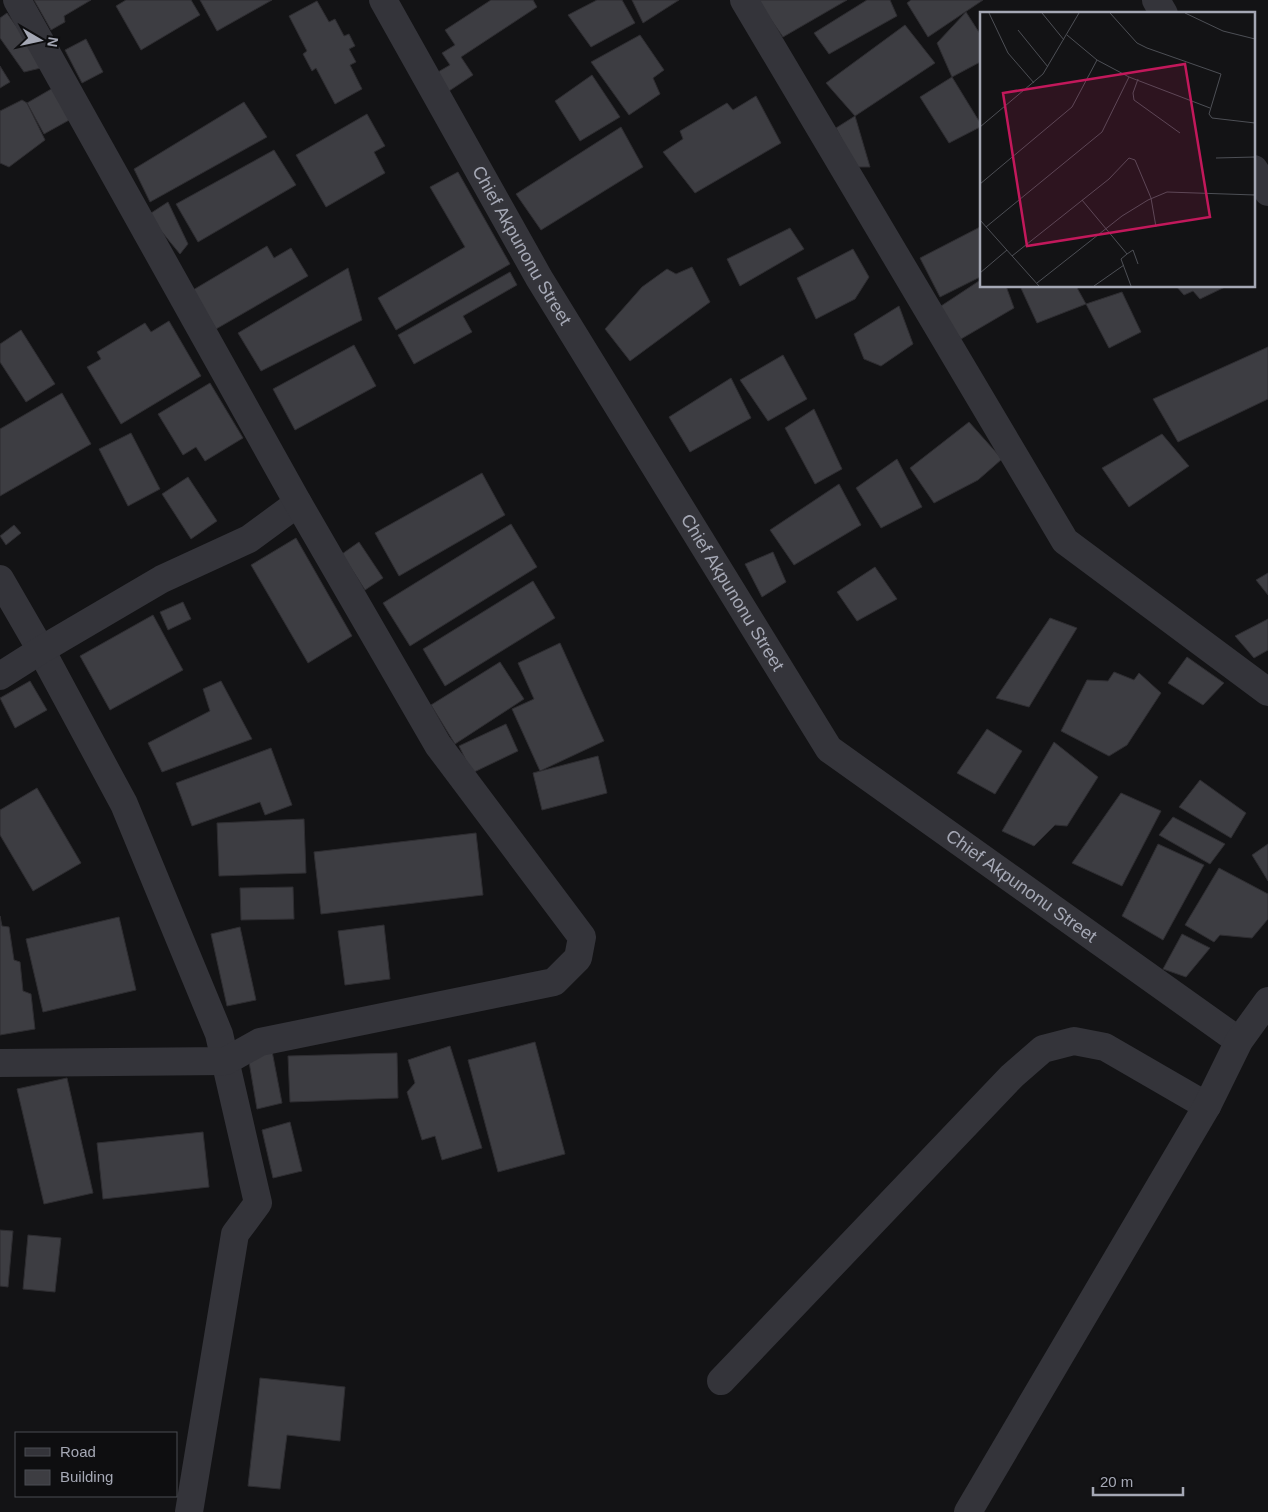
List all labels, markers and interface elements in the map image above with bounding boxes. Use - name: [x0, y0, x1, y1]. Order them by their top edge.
- inset map: [980, 12, 1256, 288]
- north arrow: [15, 15, 65, 65]
- text: N: [44, 36, 62, 48]
- street label: Chief Akpunonu Street: [468, 162, 575, 329]
- street label: Chief Akpunonu Street: [677, 510, 788, 674]
- street label: Chief Akpunonu Street: [942, 826, 1101, 946]
- legend: [15, 1432, 178, 1497]
- text: Road: [60, 1443, 96, 1460]
- scale bar: [1093, 1464, 1183, 1496]
- text: Building: [60, 1468, 113, 1485]
- text: 20 m: [1100, 1473, 1133, 1490]

